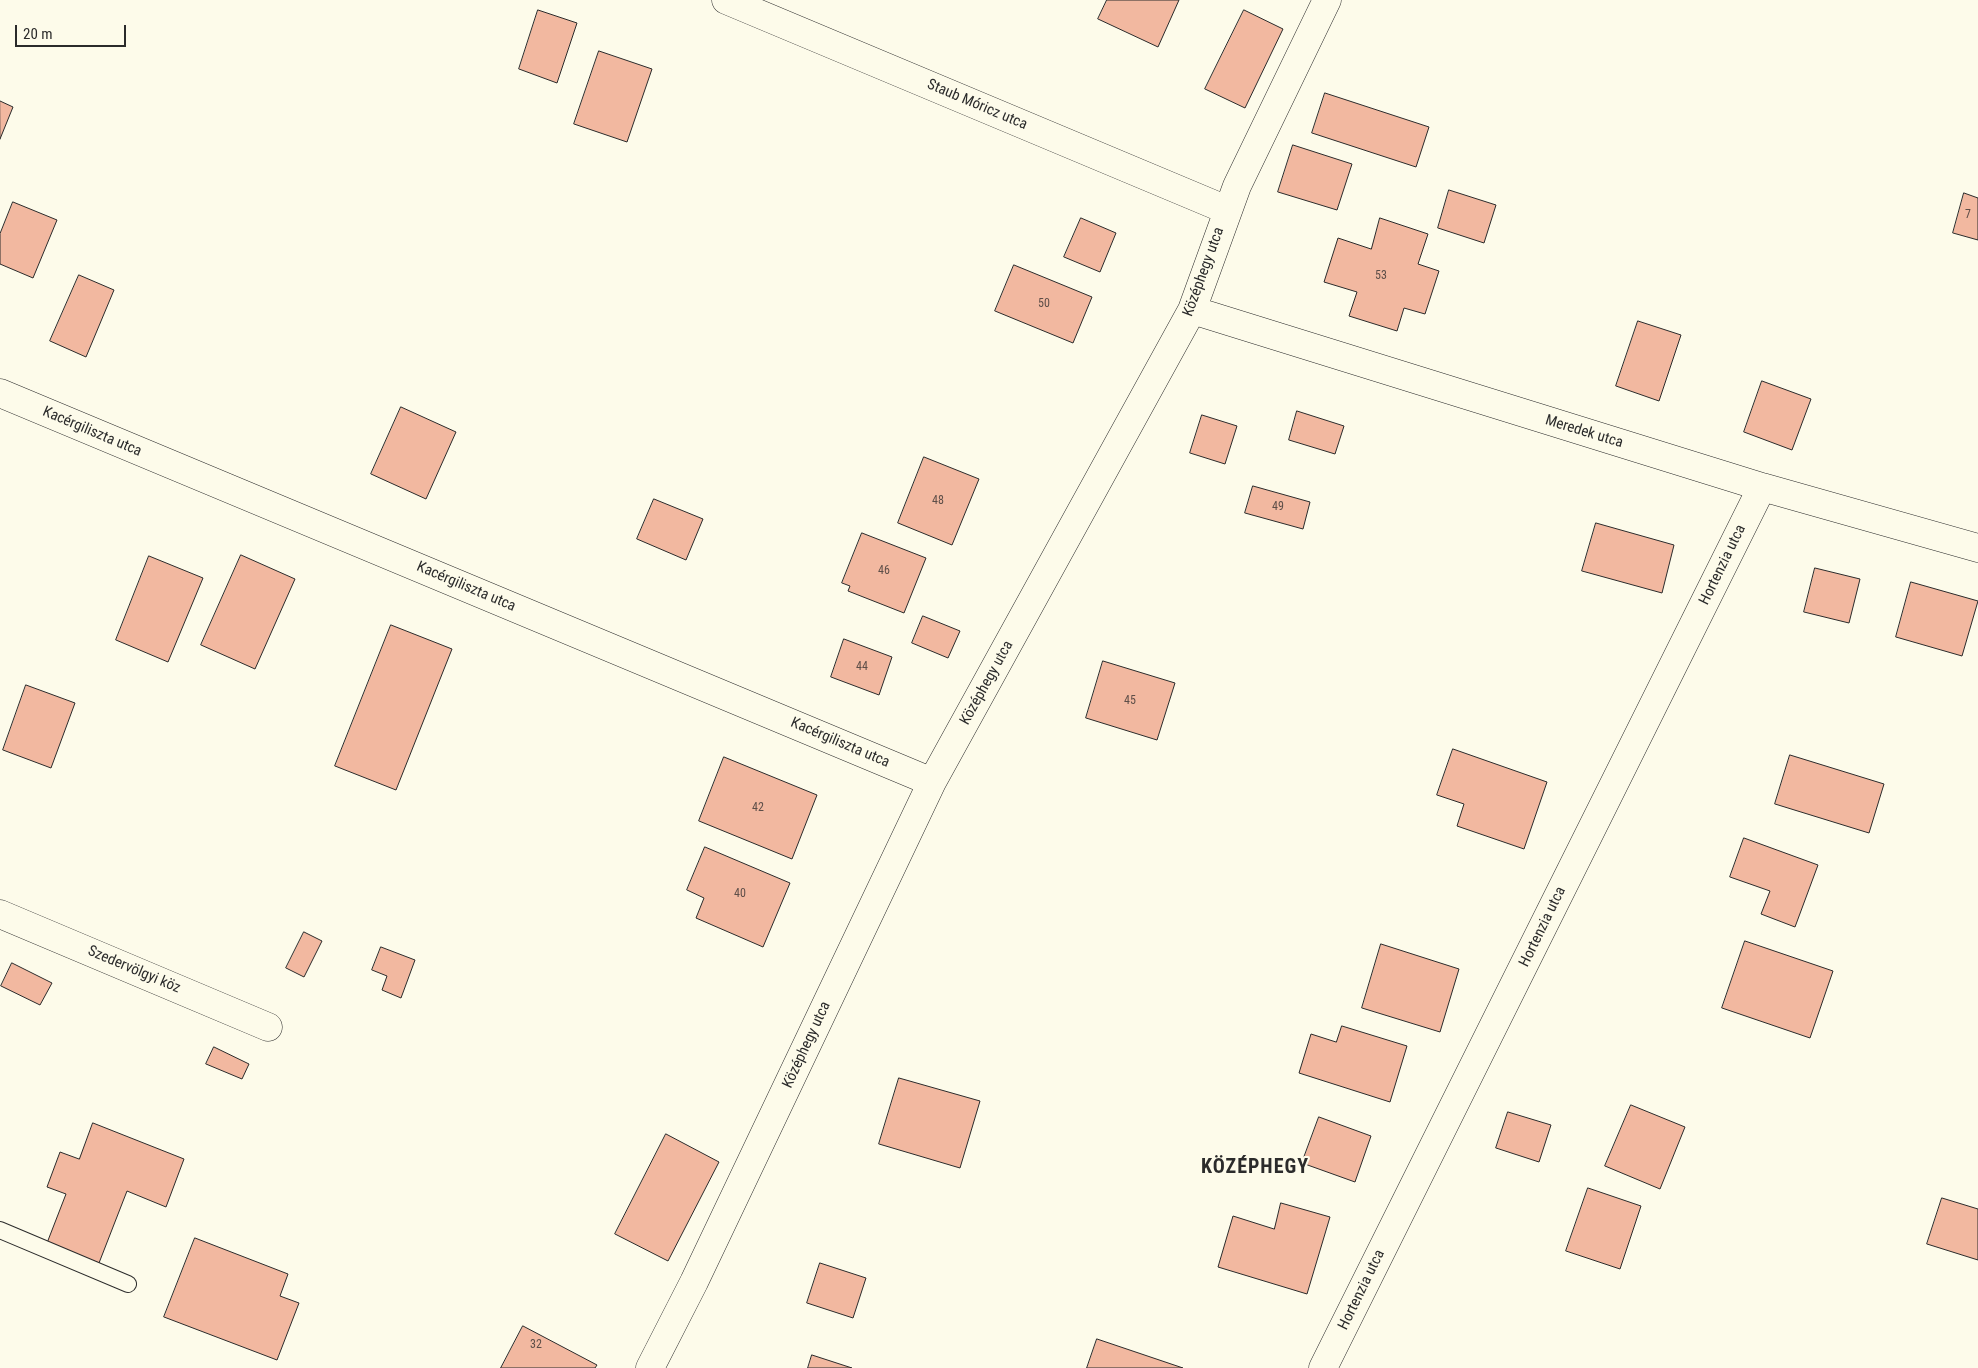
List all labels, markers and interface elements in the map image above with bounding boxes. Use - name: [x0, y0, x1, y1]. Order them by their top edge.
- scale bar: [18, 15, 129, 47]
- text: 20 m: [23, 25, 53, 43]
- street label: Staub Móricz utca: [924, 76, 1030, 134]
- house number: 7: [1965, 208, 1971, 222]
- street label: Középhegy utca: [1180, 225, 1228, 319]
- house number: 53: [1375, 269, 1387, 283]
- house number: 50: [1038, 297, 1050, 311]
- street label: Kacérgiliszta utca: [40, 403, 144, 461]
- street label: Meredek utca: [1543, 412, 1625, 452]
- house number: 48: [932, 494, 944, 508]
- house number: 49: [1272, 500, 1284, 514]
- street label: Hortenzia utca: [1696, 522, 1750, 608]
- street label: Kacérgiliszta utca: [414, 558, 518, 616]
- house number: 46: [878, 564, 890, 578]
- street label: Középhegy utca: [956, 638, 1018, 728]
- house number: 44: [856, 660, 868, 674]
- house number: 45: [1124, 694, 1136, 708]
- street label: Kacérgiliszta utca: [788, 714, 892, 772]
- house number: 42: [752, 801, 764, 815]
- street label: Hortenzia utca: [1516, 884, 1570, 970]
- house number: 40: [734, 887, 746, 901]
- street label: Szedervölgyi köz: [85, 942, 183, 998]
- street label: Középhegy utca: [779, 999, 835, 1091]
- district label: KÖZÉPHEGY: [1200, 1156, 1310, 1180]
- street label: Hortenzia utca: [1335, 1247, 1389, 1333]
- house number: 32: [530, 1338, 542, 1352]

